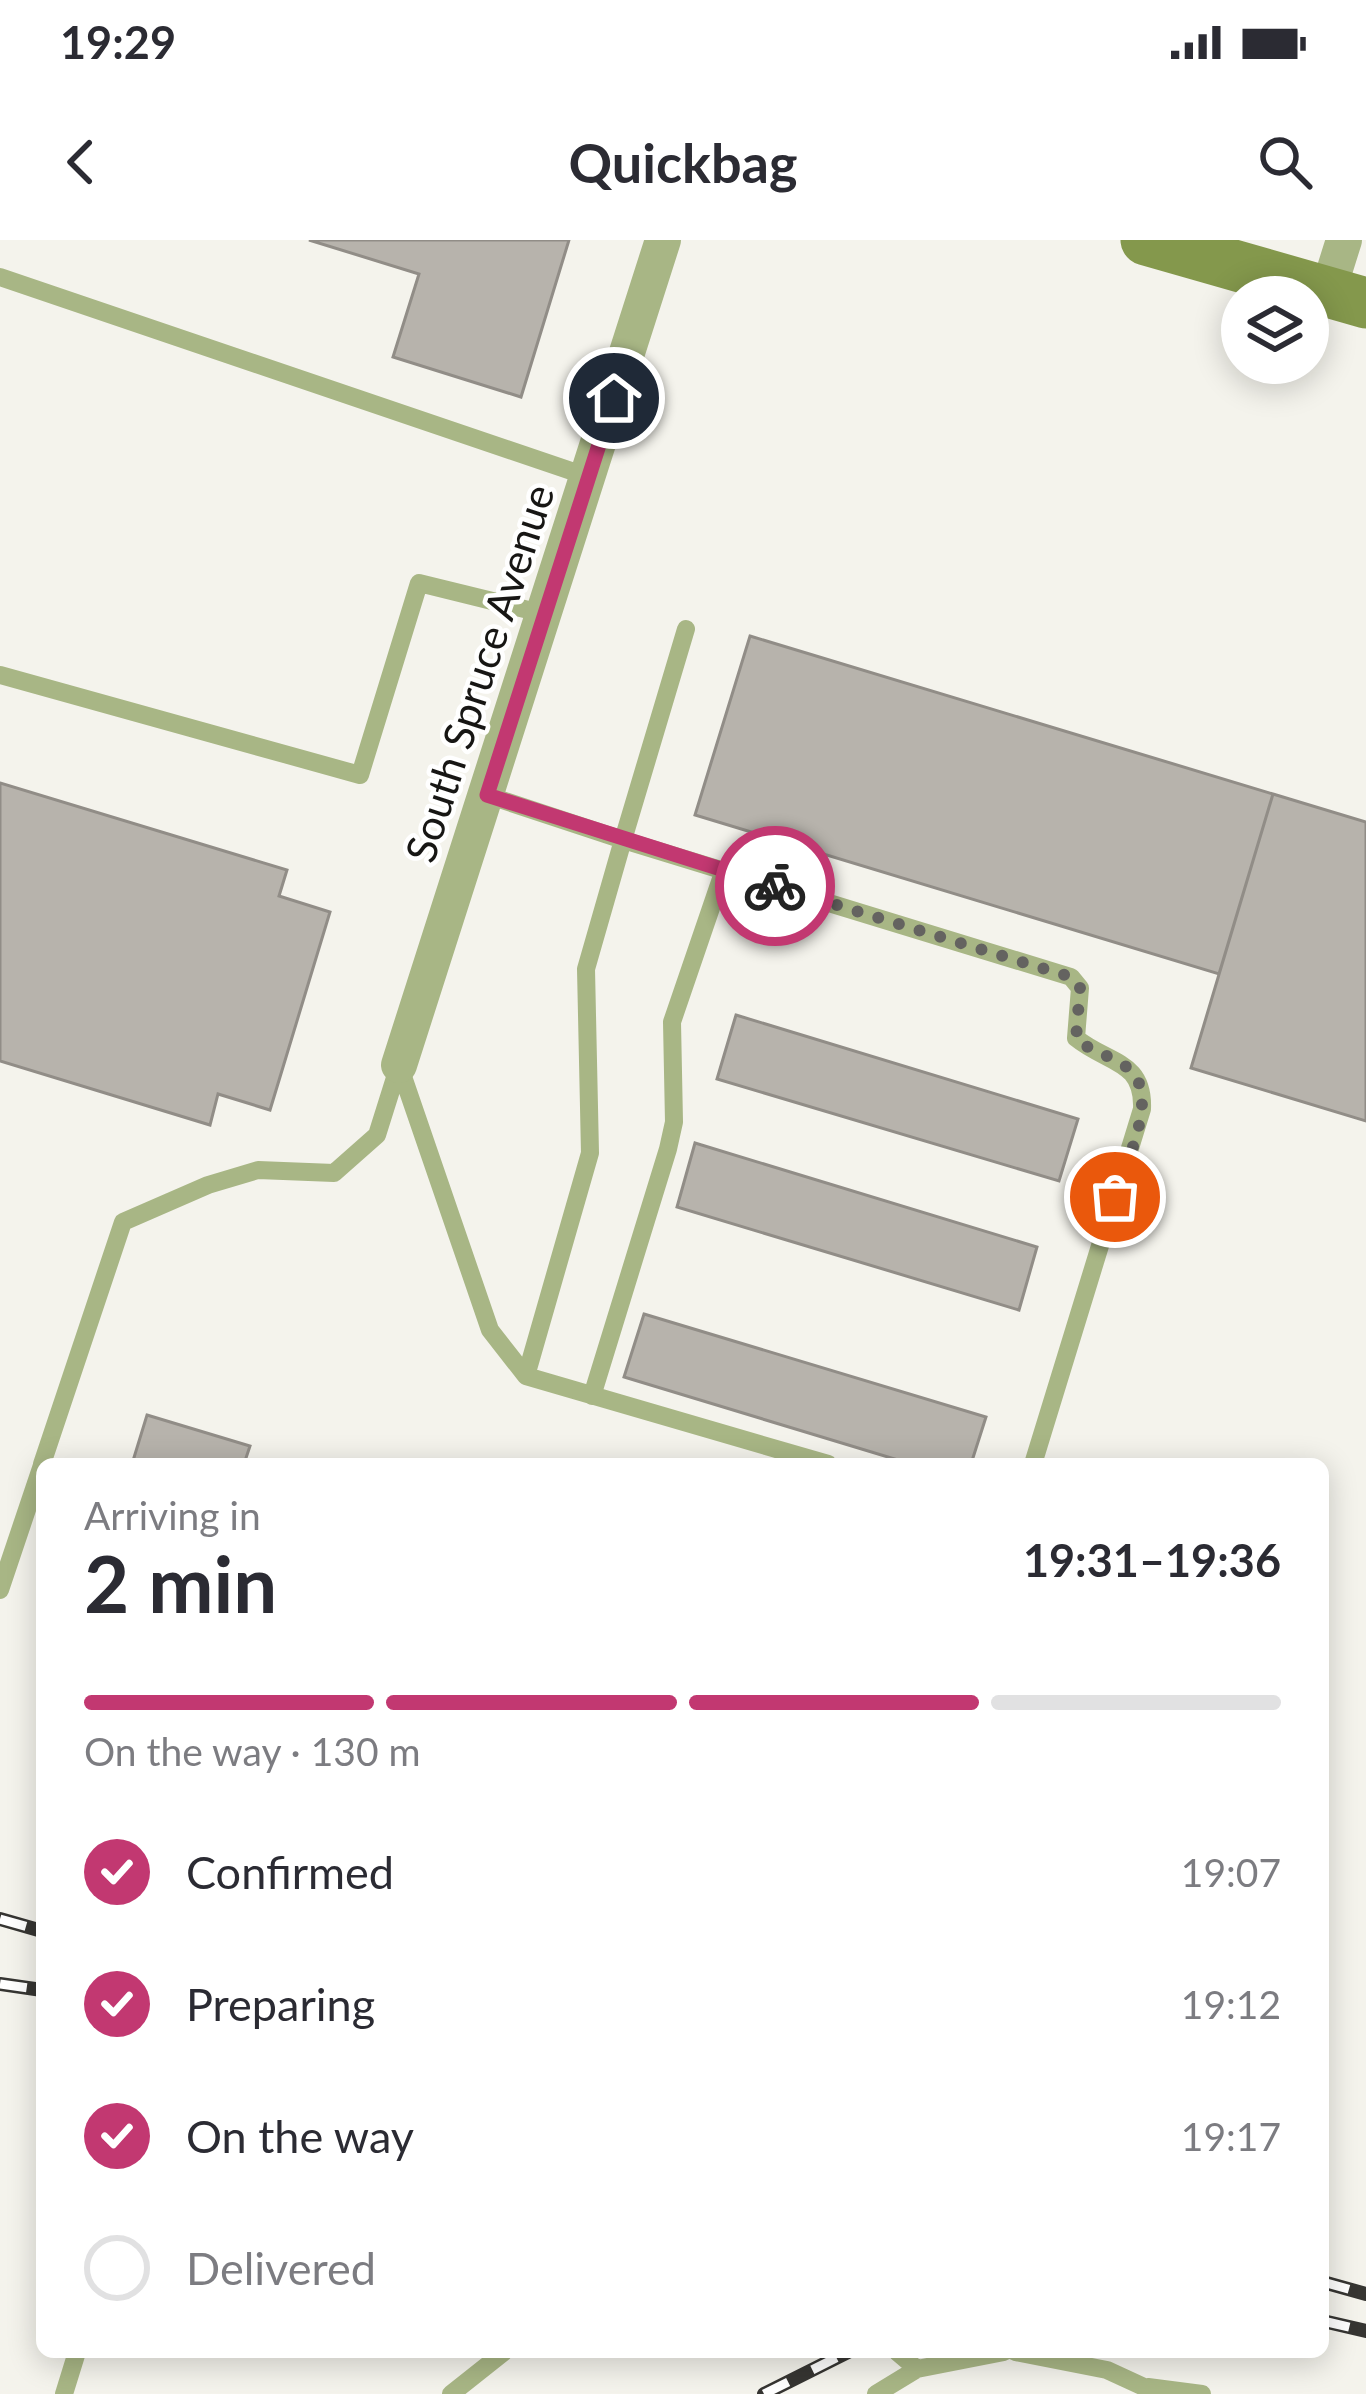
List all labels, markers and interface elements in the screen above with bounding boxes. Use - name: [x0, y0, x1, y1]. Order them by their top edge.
- text: 19:29: [60, 15, 176, 69]
- icon: back: [48, 129, 114, 195]
- icon: search: [1252, 129, 1318, 195]
- text: Quickbag: [569, 130, 797, 195]
- map controls: [1221, 276, 1329, 384]
- button: layers: [1221, 276, 1329, 384]
- pin: [563, 347, 665, 449]
- icon: home: [581, 365, 647, 431]
- street label: South Spruce Avenue: [394, 478, 564, 868]
- courier: [715, 826, 835, 946]
- icon: bike: [742, 853, 808, 919]
- pin: [1064, 1146, 1166, 1248]
- icon: bag: [1082, 1164, 1148, 1230]
- text: Arriving in: [84, 1492, 261, 1538]
- text: 19:31–19:36: [1023, 1533, 1281, 1587]
- text: 2 min: [84, 1536, 277, 1630]
- text: On the way · 130 m: [84, 1728, 421, 1774]
- icon: check: [84, 1839, 150, 1905]
- text: Confirmed: [186, 1845, 394, 1899]
- text: 19:07: [1181, 1849, 1281, 1895]
- icon: check: [84, 1971, 150, 2037]
- text: Preparing: [186, 1977, 375, 2031]
- text: 19:12: [1181, 1981, 1281, 2027]
- icon: check: [84, 2103, 150, 2169]
- text: On the way: [186, 2109, 414, 2163]
- text: 19:17: [1181, 2113, 1281, 2159]
- text: Delivered: [186, 2241, 376, 2295]

